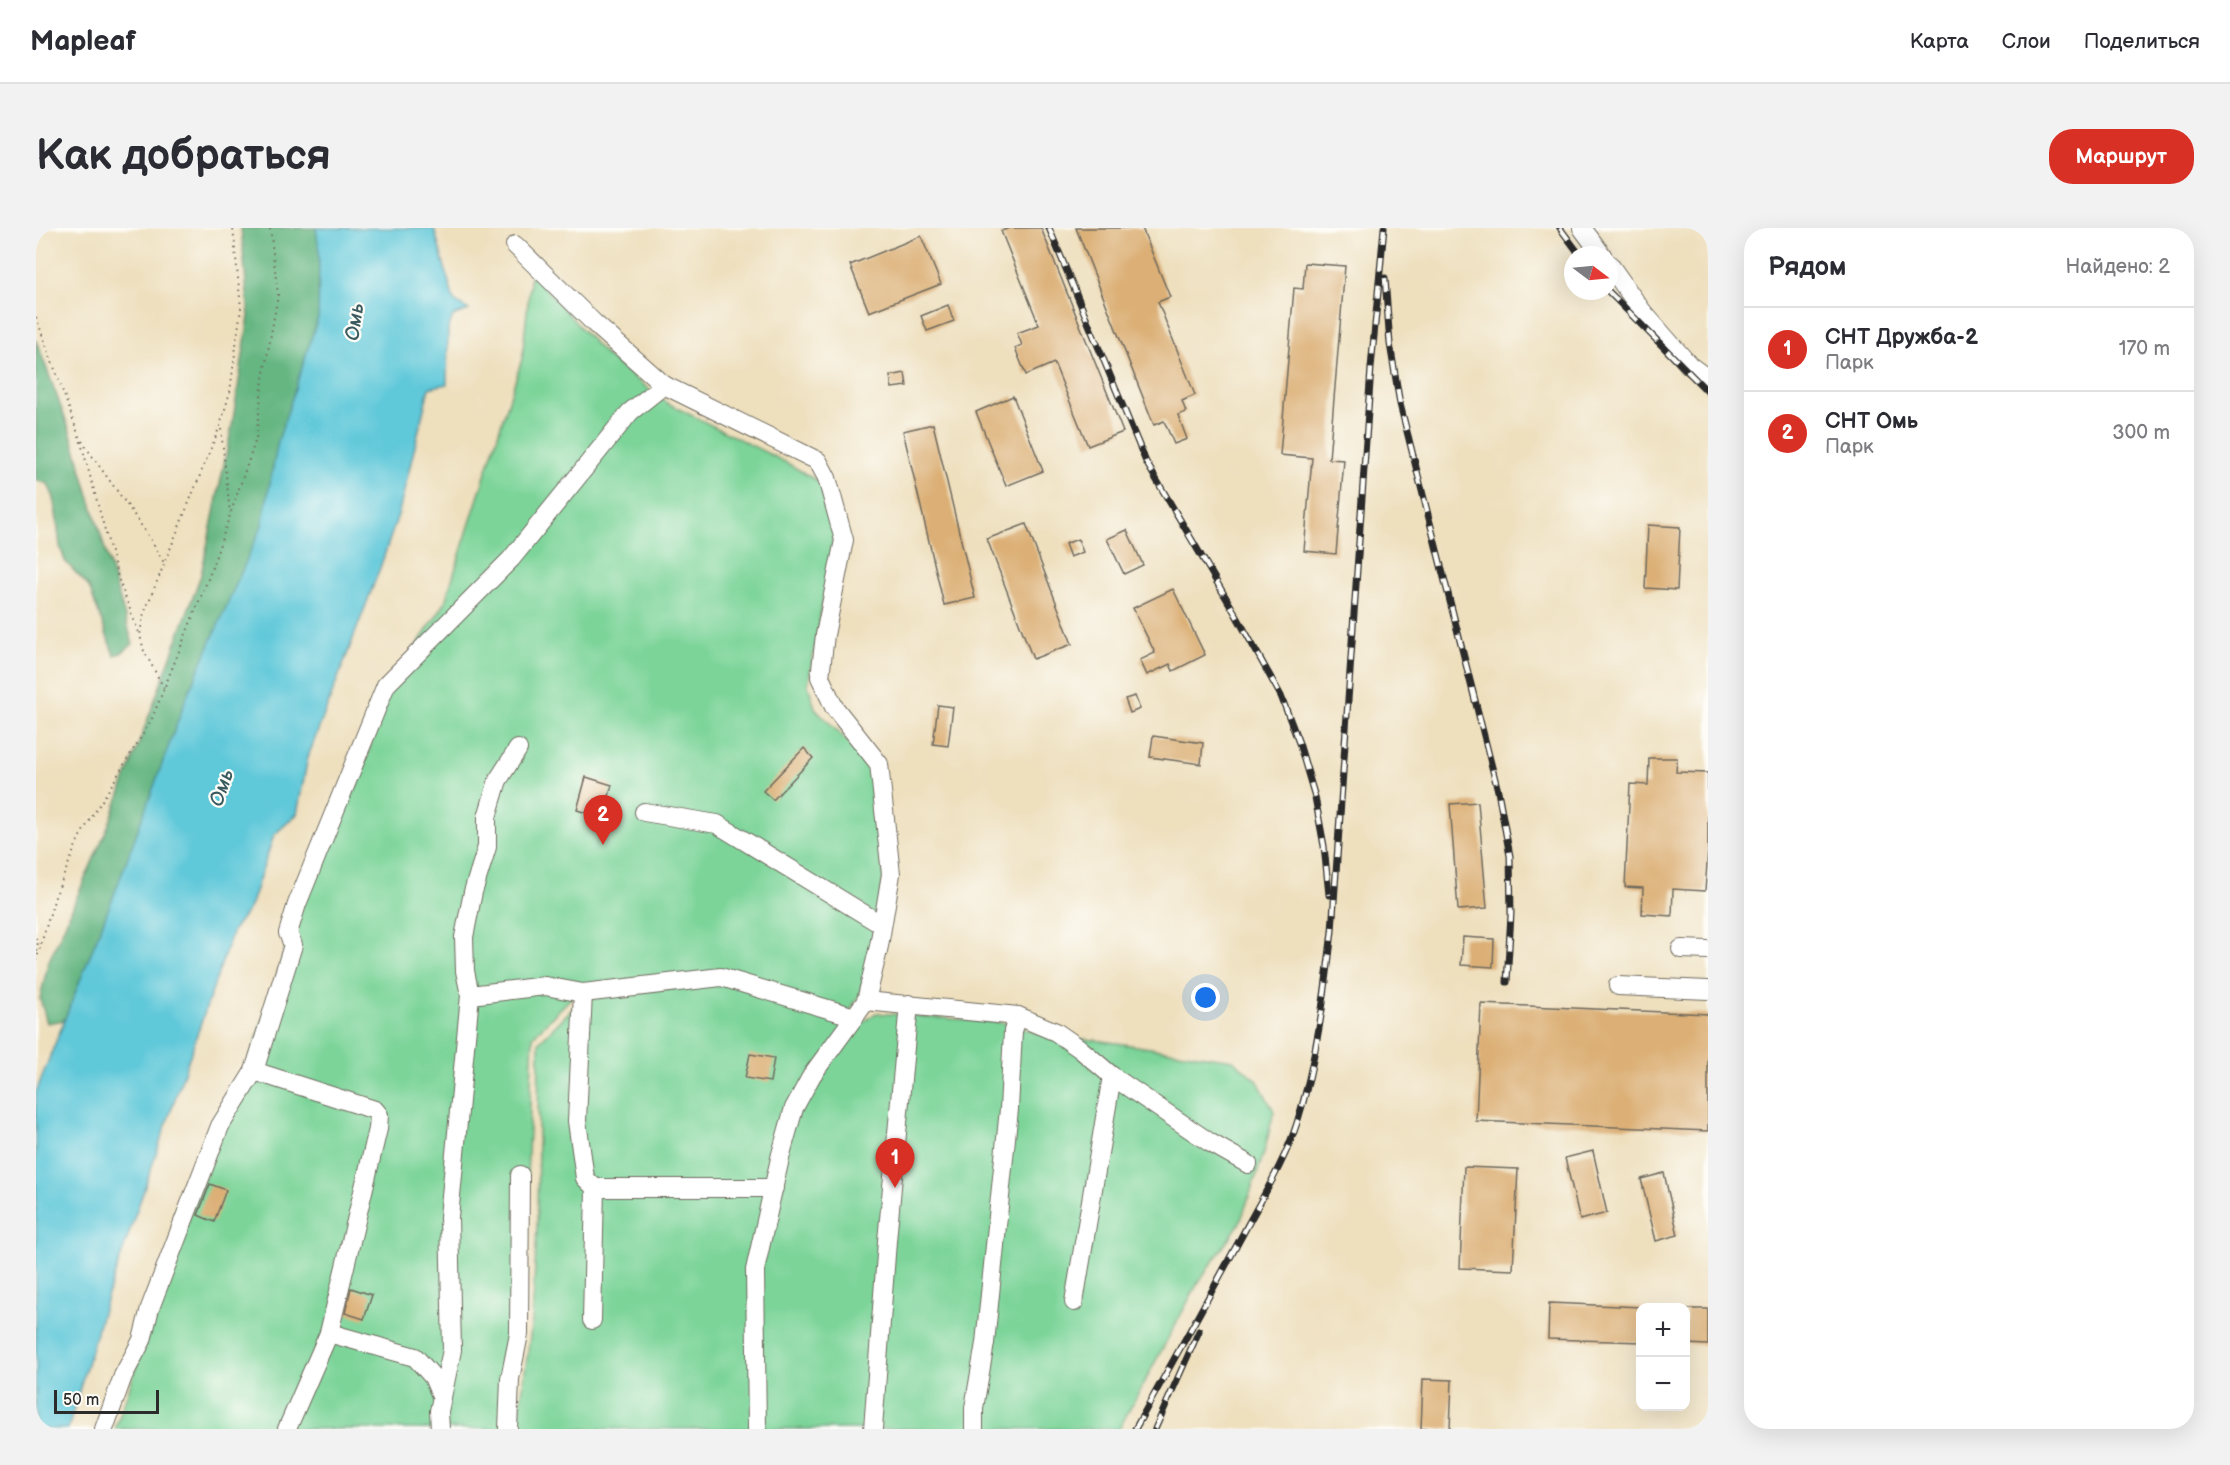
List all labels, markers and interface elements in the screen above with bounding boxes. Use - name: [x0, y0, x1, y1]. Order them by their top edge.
- text: Mapleaf: [30, 25, 136, 58]
- text: Карта: [1910, 29, 1969, 54]
- text: Слои: [2002, 29, 2051, 54]
- text: Поделиться: [2084, 29, 2200, 54]
- button: Маршрут: [2049, 129, 2194, 184]
- text: Как добраться: [36, 131, 331, 182]
- north arrow: [1564, 246, 1618, 300]
- text: Рядом: [1768, 252, 1846, 283]
- text: Найдено: 2: [2066, 255, 2170, 279]
- water label: Омь: [341, 302, 370, 342]
- text: СНТ Дружба-2: [1825, 324, 1978, 351]
- text: 1: [1783, 337, 1792, 361]
- text: 170 m: [2119, 337, 2170, 361]
- text: Парк: [1825, 351, 1874, 375]
- text: СНТ Омь: [1825, 408, 1918, 435]
- text: 2: [1782, 421, 1793, 445]
- text: 300 m: [2112, 421, 2170, 445]
- text: Парк: [1825, 435, 1874, 459]
- water label: Омь: [205, 766, 239, 810]
- pin: 2: [584, 796, 622, 845]
- your location: [1191, 983, 1220, 1012]
- pin: 1: [876, 1138, 914, 1188]
- map controls: [1636, 1303, 1690, 1411]
- button: +: [1636, 1303, 1690, 1357]
- button: −: [1636, 1357, 1690, 1411]
- scale bar: [54, 1387, 159, 1414]
- text: 50 m: [63, 1391, 99, 1410]

